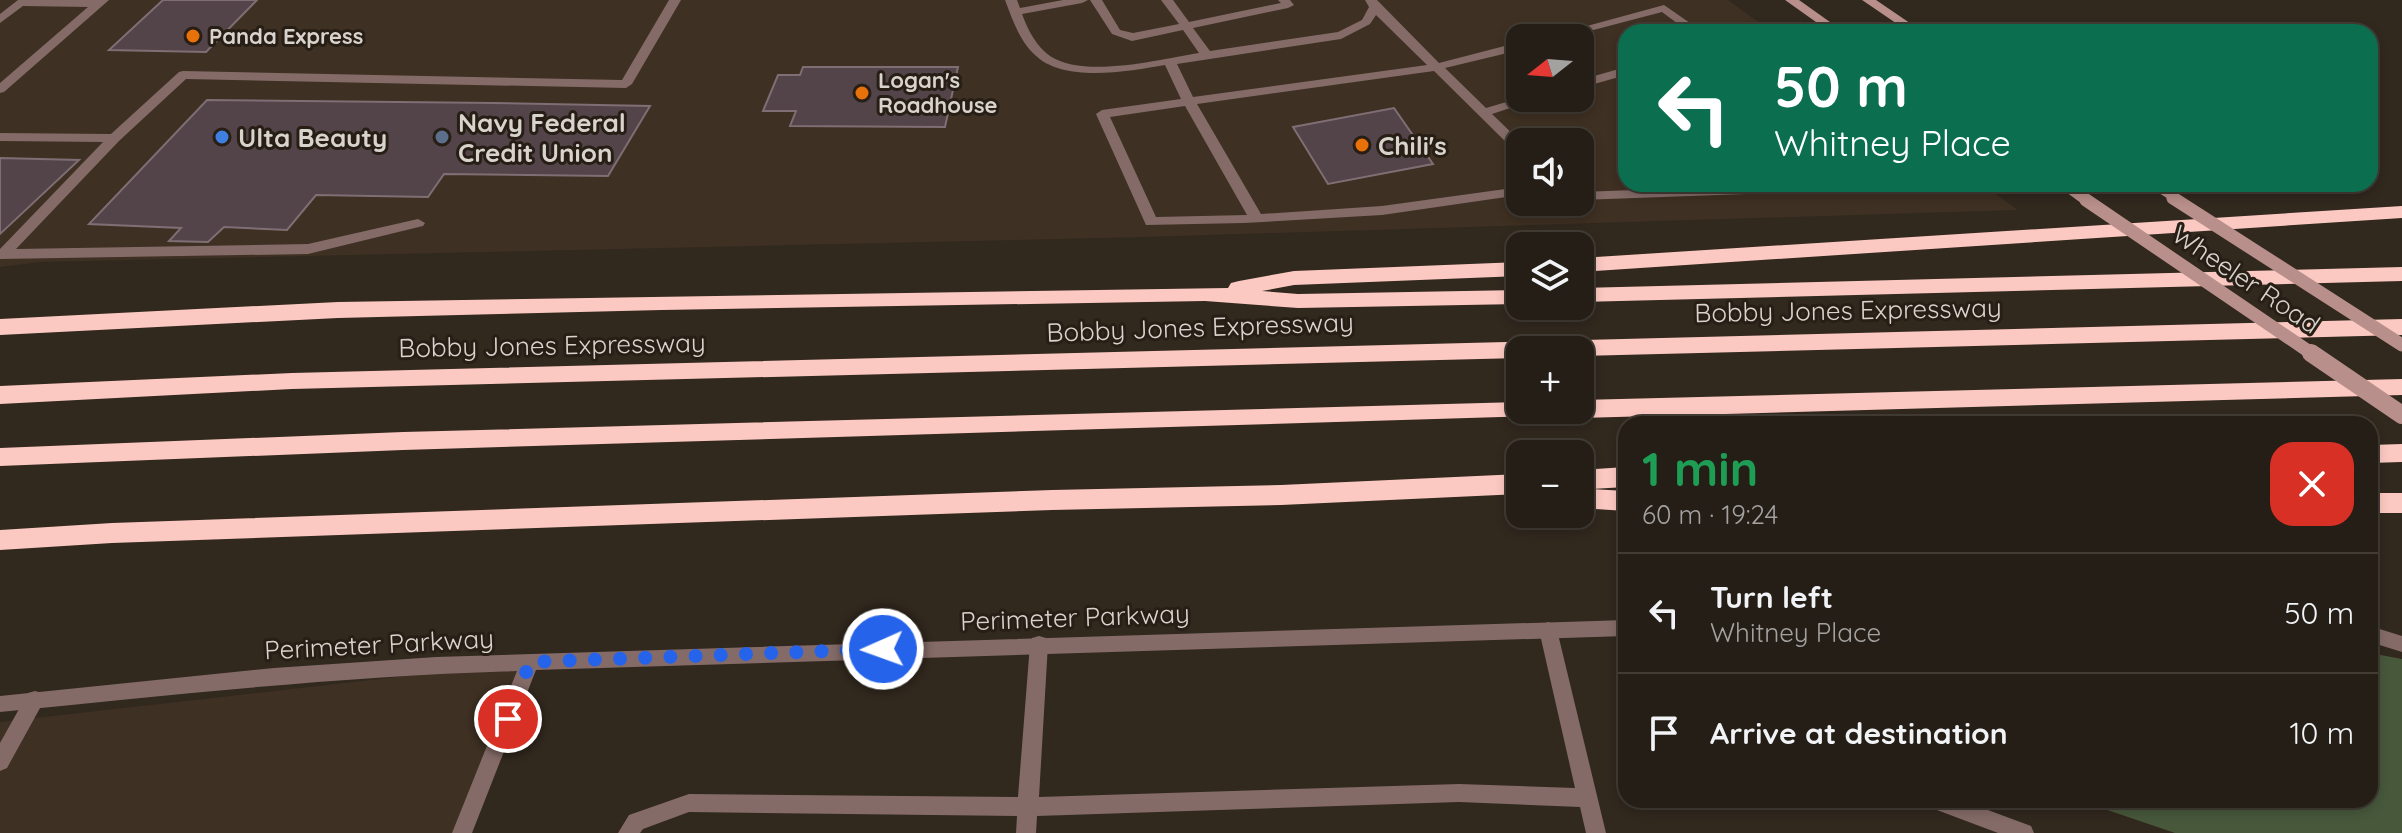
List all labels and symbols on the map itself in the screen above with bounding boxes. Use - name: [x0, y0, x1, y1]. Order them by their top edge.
- place label: Panda Express: [209, 22, 363, 50]
- north arrow: [1506, 24, 1594, 112]
- marker: Panda Express: [184, 27, 202, 45]
- place label: Logan's Roadhouse: [878, 66, 998, 119]
- marker: Logan's Roadhouse: [853, 84, 871, 102]
- place label: Navy Federal Credit Union: [458, 106, 626, 169]
- place label: Ulta Beauty: [238, 121, 387, 154]
- marker: Ulta Beauty: [213, 128, 231, 146]
- marker: Navy Federal Credit Union: [433, 128, 451, 146]
- place label: Chili's: [1378, 129, 1447, 162]
- marker: Chili's: [1353, 136, 1371, 154]
- street label: Wheeler Road: [2166, 217, 2326, 341]
- street label: Bobby Jones Expressway: [1694, 291, 2002, 329]
- street label: Bobby Jones Expressway: [1046, 305, 1354, 349]
- street label: Bobby Jones Expressway: [398, 326, 706, 364]
- street label: Perimeter Parkway: [960, 597, 1190, 637]
- position arrow: [841, 607, 925, 691]
- street label: Perimeter Parkway: [263, 622, 495, 666]
- pin: [474, 685, 542, 753]

